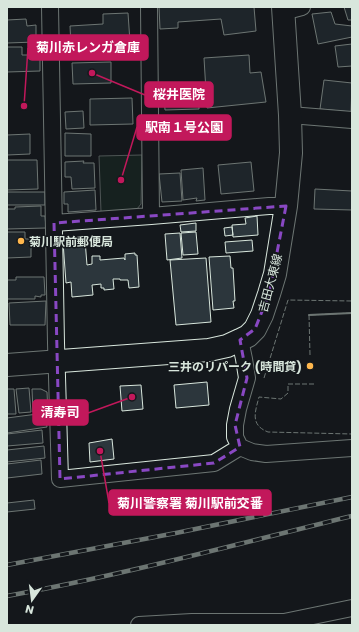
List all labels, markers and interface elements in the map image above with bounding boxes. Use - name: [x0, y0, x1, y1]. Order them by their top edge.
- callout: 菊川赤レンガ倉庫: [28, 35, 148, 60]
- text: 菊川赤レンガ倉庫: [36, 38, 140, 57]
- callout: 桜井医院: [145, 82, 213, 107]
- text: 桜井医院: [153, 85, 205, 104]
- callout: 駅南１号公園: [137, 115, 231, 140]
- text: 駅南１号公園: [145, 118, 223, 137]
- place label: 菊川駅前郵便局: [29, 233, 113, 250]
- marker: 菊川駅前郵便局: [16, 236, 26, 246]
- street label: 吉田大東線: [254, 252, 286, 314]
- place label: 三井のリパーク (時間貸): [168, 358, 302, 375]
- marker: 三井のリパーク (時間貸): [305, 361, 315, 371]
- callout: 清寿司: [33, 400, 88, 425]
- text: 清寿司: [40, 403, 80, 422]
- callout: 菊川警察署 菊川駅前交番: [109, 490, 271, 515]
- text: 菊川警察署 菊川駅前交番: [117, 494, 263, 513]
- north arrow: [12, 580, 52, 620]
- text: N: [24, 601, 36, 618]

